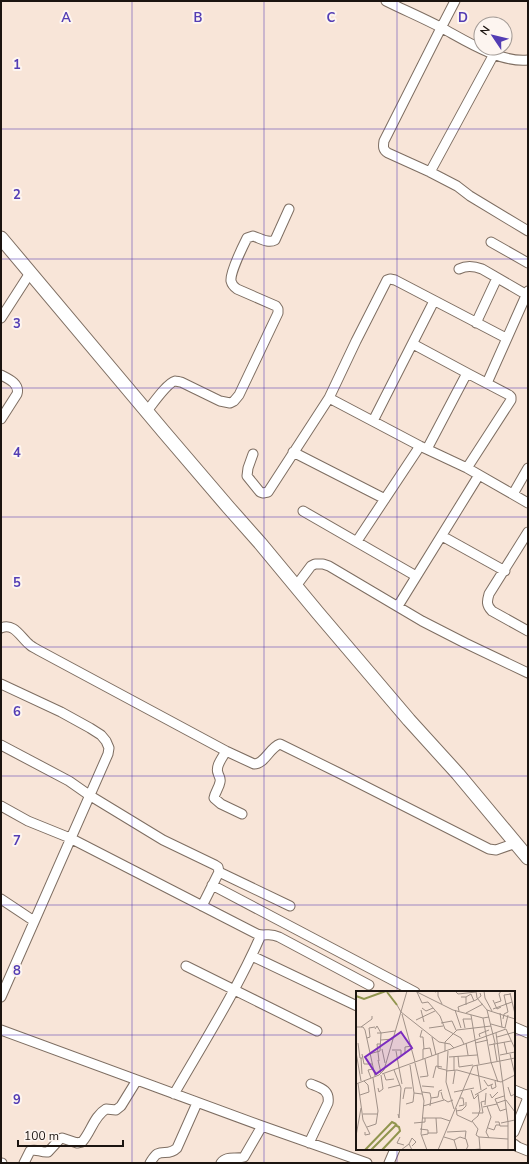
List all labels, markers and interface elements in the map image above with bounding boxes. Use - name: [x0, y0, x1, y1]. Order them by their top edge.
- text: A: [61, 9, 71, 27]
- text: B: [194, 9, 203, 27]
- text: C: [327, 9, 336, 27]
- text: D: [458, 9, 468, 27]
- north arrow: [473, 16, 513, 56]
- text: N: [477, 23, 494, 38]
- text: 1: [13, 56, 21, 74]
- text: 2: [13, 186, 21, 204]
- text: 3: [13, 315, 21, 333]
- text: 4: [13, 444, 21, 462]
- text: 5: [13, 574, 21, 592]
- text: 6: [13, 703, 21, 721]
- text: 7: [13, 832, 21, 850]
- text: 8: [13, 962, 21, 980]
- inset map: [356, 991, 515, 1150]
- text: 9: [13, 1091, 21, 1109]
- scale bar: [18, 1122, 123, 1148]
- text: 100 m: [24, 1128, 59, 1144]

